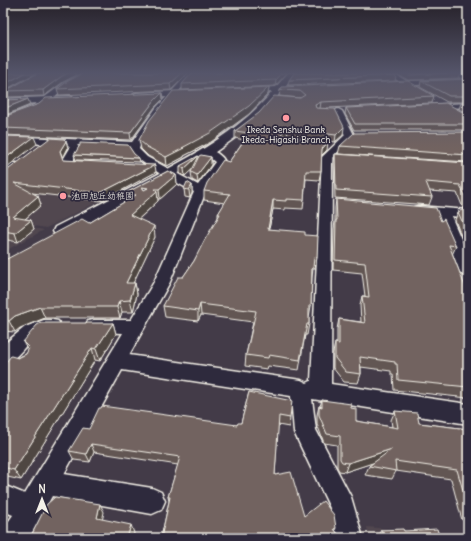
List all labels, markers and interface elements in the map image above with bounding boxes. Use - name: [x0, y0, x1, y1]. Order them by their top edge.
- marker: Ikeda Senshu Bank Ikeda-Higashi Branch: [281, 113, 291, 123]
- place label: Ikeda Senshu Bank Ikeda-Higashi Branch: [241, 124, 331, 145]
- place label: 池田旭丘幼稚園: [71, 190, 134, 201]
- marker: 池田旭丘幼稚園: [58, 191, 68, 201]
- north arrow: [22, 479, 62, 519]
- text: N: [38, 482, 46, 496]

